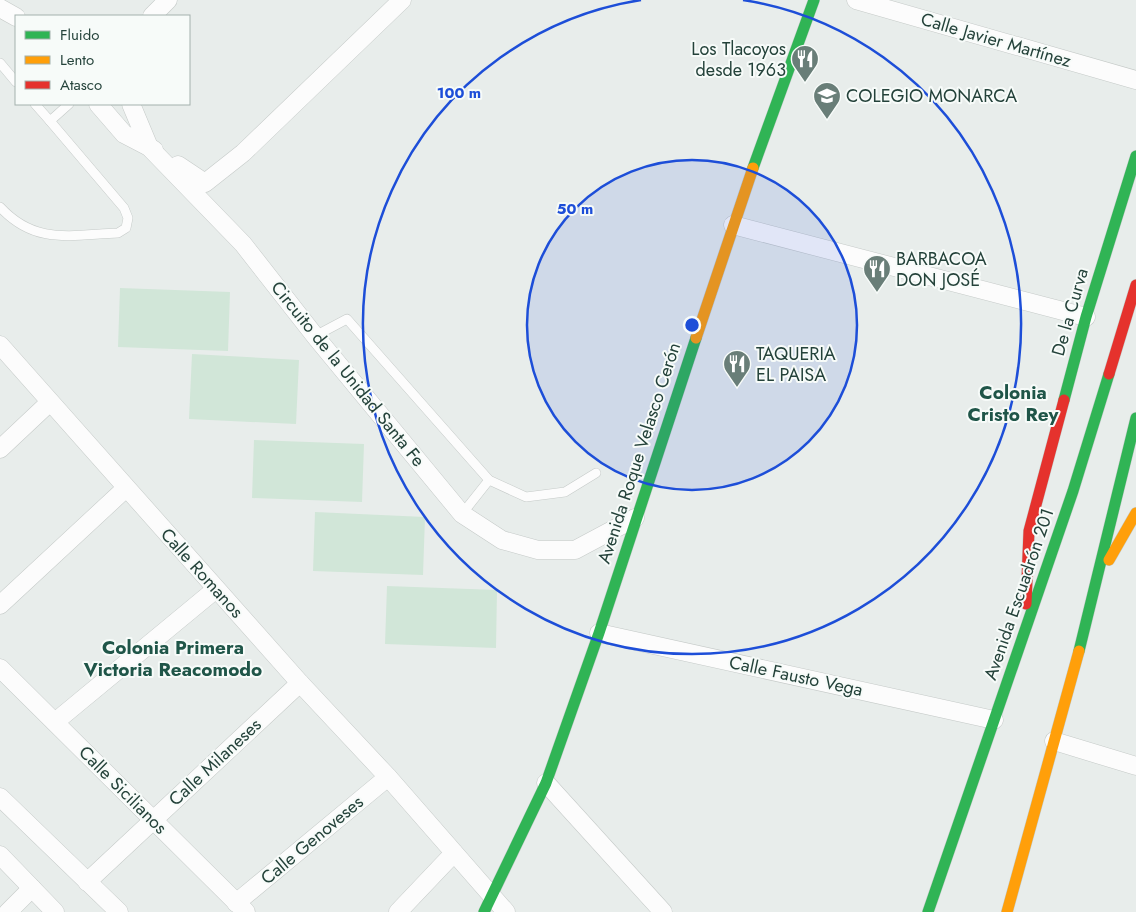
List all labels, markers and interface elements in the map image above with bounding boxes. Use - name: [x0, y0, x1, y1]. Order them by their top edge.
- street label: Calle Javier Martínez: [918, 6, 1075, 74]
- legend: [15, 15, 190, 105]
- text: Fluido: [60, 24, 99, 46]
- place label: Los Tlacoyos desde 1963: [691, 36, 786, 83]
- restaurant icon: Los Tlacoyos desde 1963: [790, 44, 820, 83]
- text: Lento: [60, 49, 94, 71]
- text: Atasco: [60, 74, 102, 96]
- school or university icon: COLEGIO MONARCA: [812, 81, 842, 120]
- text: 100 m: [437, 82, 481, 104]
- place label: COLEGIO MONARCA: [846, 83, 1017, 109]
- text: 50 m: [557, 198, 593, 220]
- place label: BARBACOA DON JOSÉ: [896, 246, 987, 293]
- restaurant icon: BARBACOA DON JOSÉ: [862, 254, 892, 293]
- street label: De la Curva: [1045, 265, 1095, 359]
- street label: Circuito de la Unidad Santa Fe: [265, 276, 431, 472]
- centre of rings: [683, 316, 701, 334]
- street label: Avenida Roque Velasco Cerón: [591, 339, 687, 567]
- place label: TAQUERIA EL PAISA: [756, 341, 836, 388]
- restaurant icon: TAQUERIA EL PAISA: [722, 349, 752, 388]
- district label: Colonia Cristo Rey: [968, 379, 1059, 428]
- street label: Avenida Escuadrón 201: [977, 505, 1061, 683]
- street label: Calle Romanos: [155, 522, 249, 624]
- district label: Colonia Primera Victoria Reacomodo: [83, 634, 262, 683]
- street label: Calle Fausto Vega: [727, 649, 865, 703]
- street label: Calle Milaneses: [163, 712, 267, 812]
- street label: Calle Sicilianos: [73, 740, 173, 840]
- street label: Calle Genoveses: [255, 789, 369, 891]

